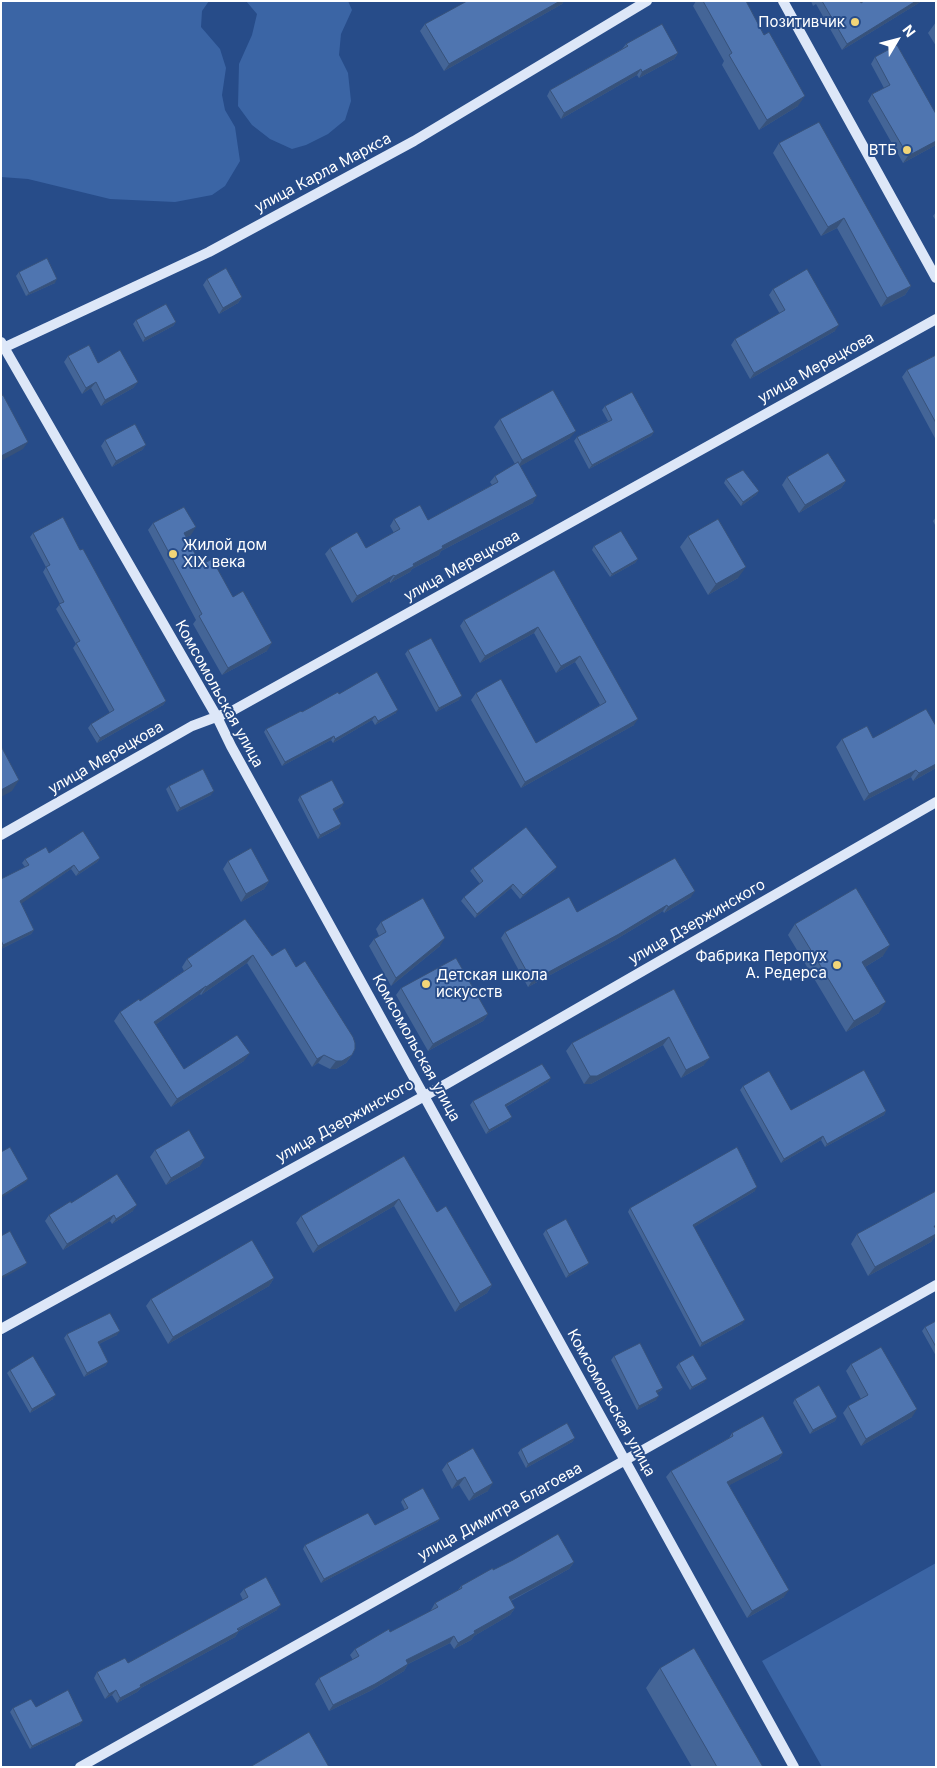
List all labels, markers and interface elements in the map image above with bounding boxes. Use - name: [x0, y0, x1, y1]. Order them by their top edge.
- place label: Позитивчик: [758, 13, 845, 31]
- north arrow: [872, 15, 922, 65]
- marker: Позитивчик: [849, 16, 861, 28]
- text: N: [899, 21, 919, 40]
- street label: улица Карла Маркса: [252, 129, 394, 217]
- place label: ВТБ: [869, 141, 897, 159]
- marker: ВТБ: [901, 144, 913, 156]
- street label: улица Мерецкова: [755, 329, 877, 407]
- street label: улица Мерецкова: [401, 527, 523, 605]
- place label: Жилой дом XIX века: [183, 536, 267, 571]
- marker: Жилой дом XIX века: [167, 548, 179, 560]
- street label: Комсомольская улица: [171, 617, 267, 771]
- street label: улица Мерецкова: [45, 718, 167, 798]
- street label: улица Дзержинского: [626, 876, 768, 968]
- place label: Фабрика Перопух А. Редерса: [695, 947, 827, 982]
- marker: Фабрика Перопух А. Редерса: [831, 959, 843, 971]
- place label: Детская школа искусств: [436, 966, 548, 1001]
- street label: Комсомольская улица: [368, 971, 464, 1125]
- marker: Детская школа искусств: [420, 978, 432, 990]
- street label: улица Дзержинского: [273, 1076, 417, 1166]
- street label: Комсомольская улица: [563, 1326, 659, 1480]
- street label: улица Димитра Благоева: [415, 1459, 585, 1565]

